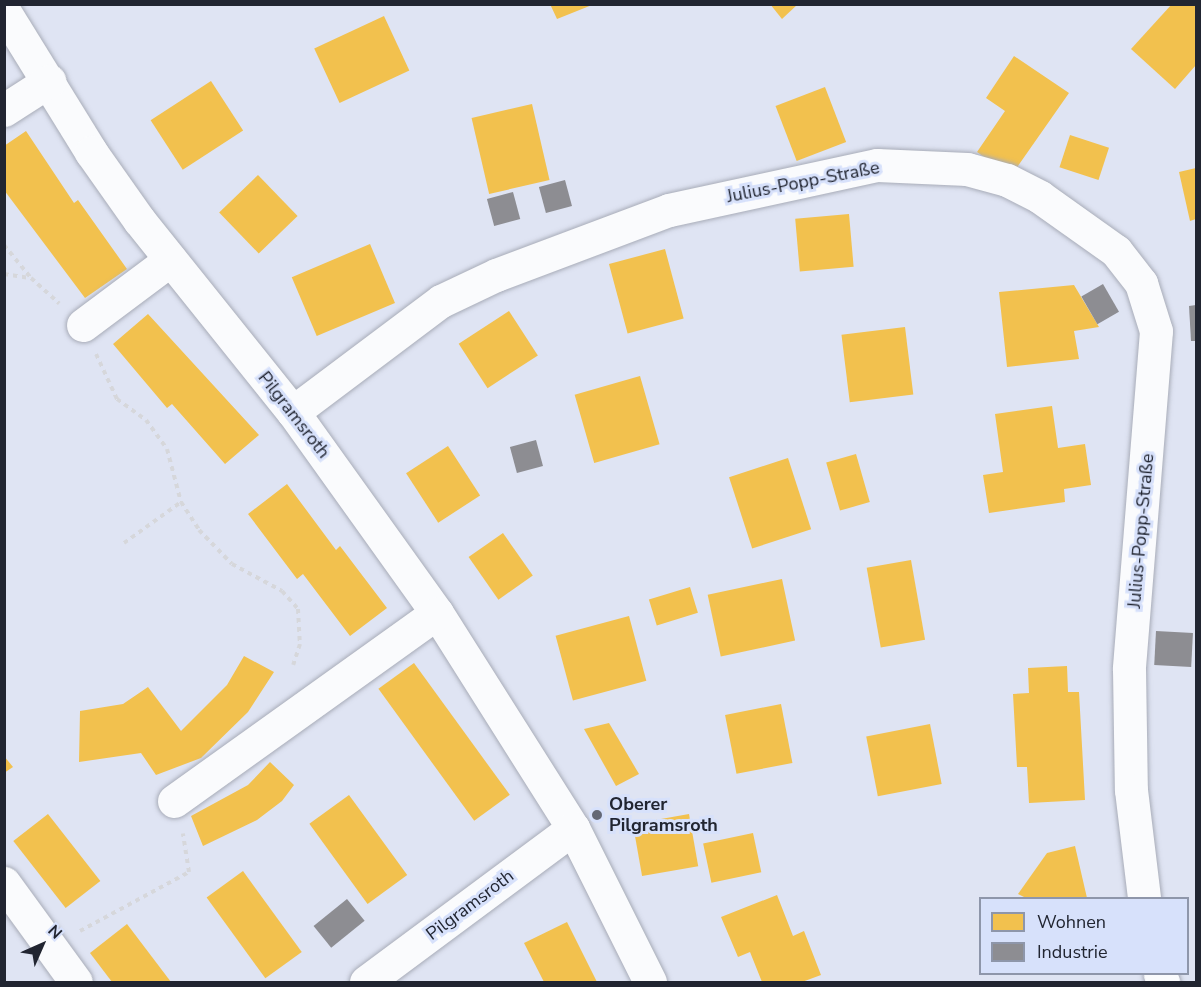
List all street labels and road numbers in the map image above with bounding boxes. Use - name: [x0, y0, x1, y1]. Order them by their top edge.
- street label: Julius-Popp-Straße: [725, 157, 881, 207]
- street label: Pilgramsroth: [253, 367, 335, 463]
- street label: Julius-Popp-Straße: [1123, 453, 1159, 609]
- street label: Pilgramsroth: [422, 865, 518, 945]

